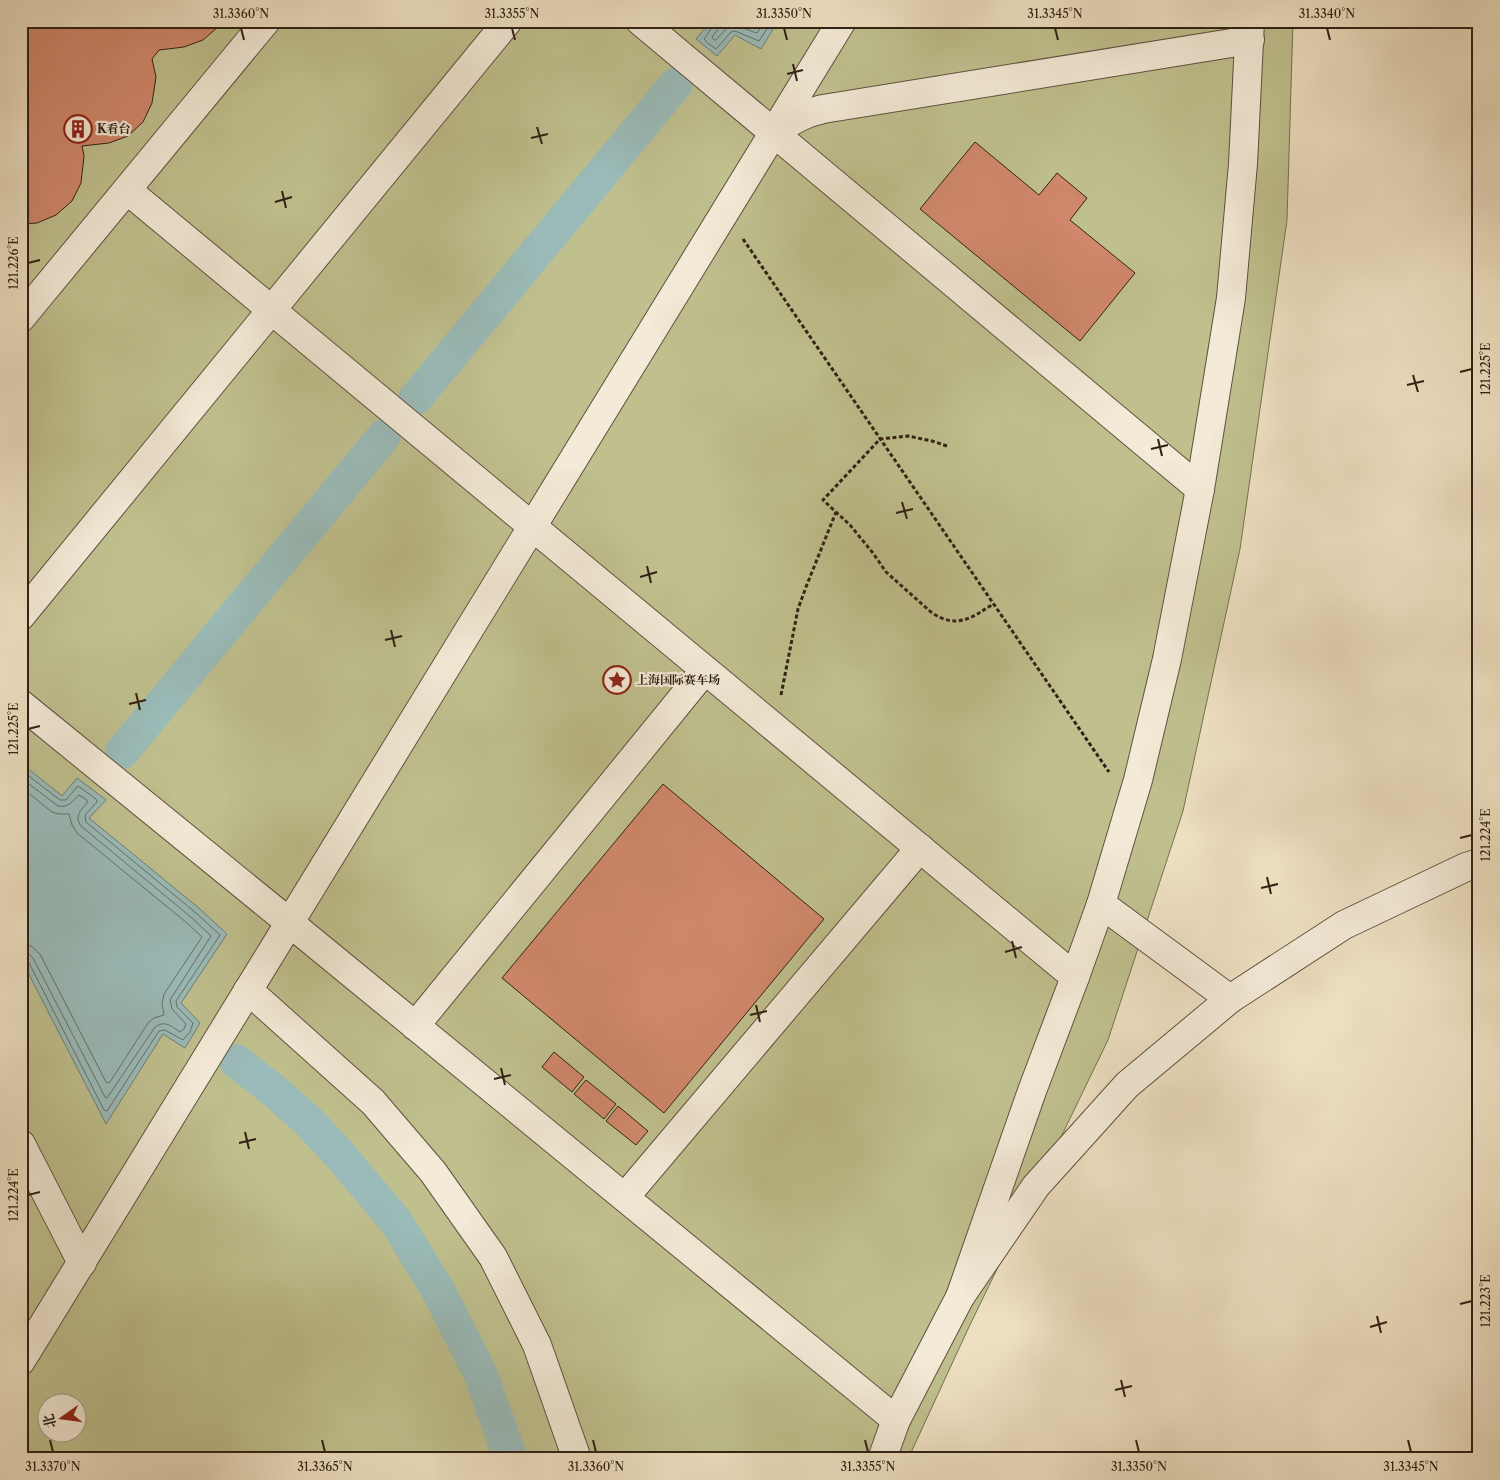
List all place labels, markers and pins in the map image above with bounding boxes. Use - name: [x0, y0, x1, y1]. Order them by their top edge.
- building icon: K看台: [63, 114, 93, 144]
- place label: K看台: [97, 121, 131, 136]
- place icon: 上海国际赛车场: [602, 665, 632, 695]
- place label: 上海国际赛车场: [636, 672, 720, 687]

